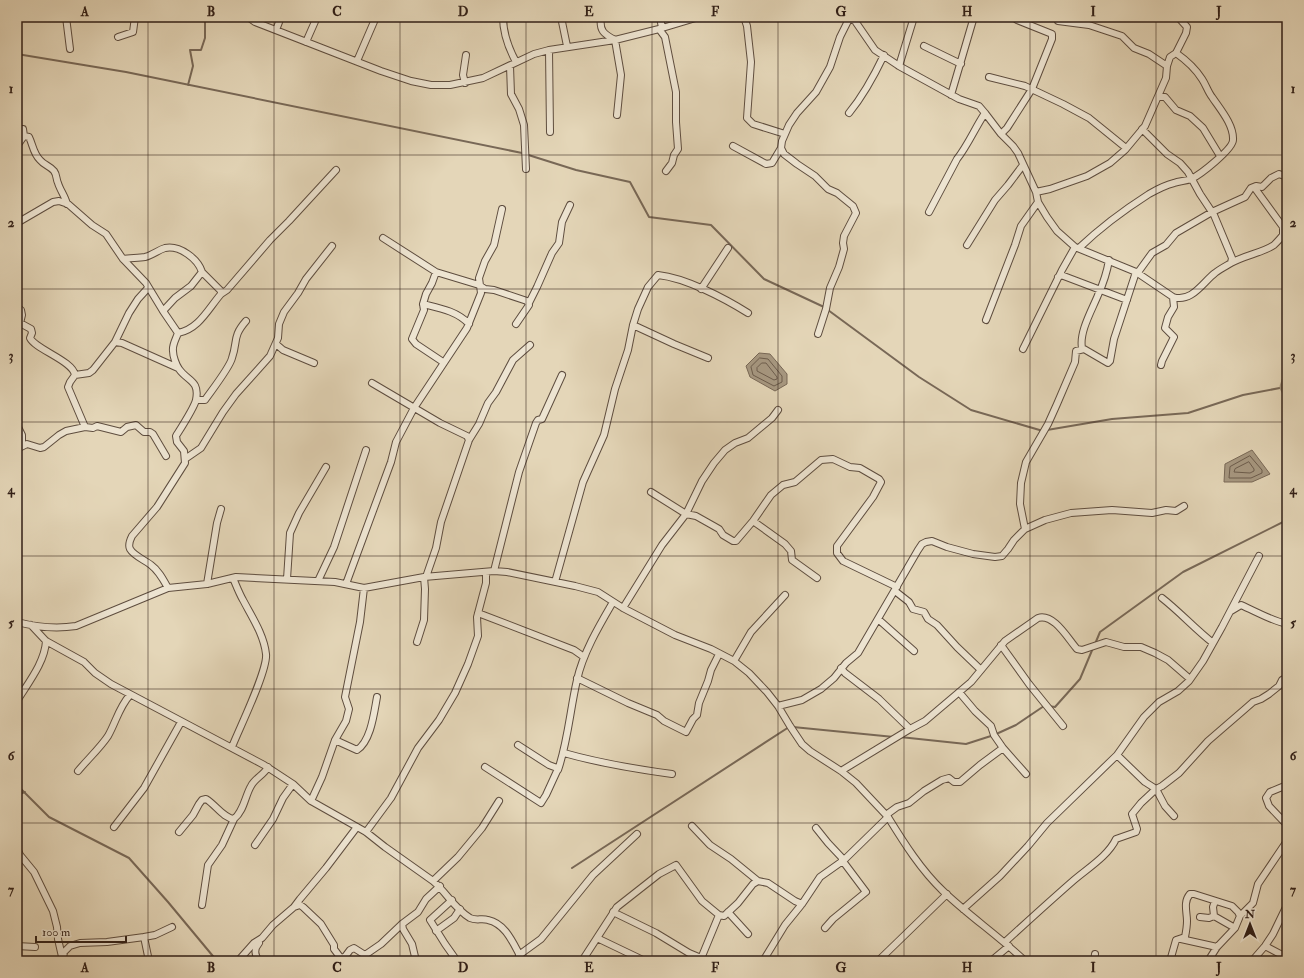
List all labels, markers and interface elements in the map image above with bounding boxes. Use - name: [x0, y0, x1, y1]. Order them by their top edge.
- text: A: [80, 4, 90, 20]
- text: B: [207, 4, 215, 20]
- text: C: [332, 4, 342, 20]
- text: D: [458, 4, 469, 20]
- text: E: [584, 4, 594, 20]
- text: F: [711, 4, 720, 20]
- text: G: [836, 4, 847, 20]
- text: H: [962, 4, 973, 20]
- text: I: [1090, 4, 1096, 20]
- text: J: [1215, 4, 1222, 21]
- text: 1: [9, 81, 14, 97]
- text: 1: [1291, 81, 1296, 97]
- text: 2: [8, 215, 15, 231]
- text: 2: [1290, 215, 1297, 231]
- text: 3: [9, 348, 14, 364]
- text: 3: [1291, 348, 1296, 364]
- text: 4: [6, 482, 15, 498]
- text: 4: [1288, 482, 1297, 498]
- text: 5: [8, 615, 14, 631]
- text: 5: [1290, 615, 1296, 631]
- text: 6: [8, 748, 16, 764]
- text: 6: [1290, 748, 1298, 764]
- text: 7: [8, 882, 15, 898]
- text: 7: [1290, 882, 1297, 898]
- north arrow: [1230, 904, 1270, 944]
- text: N: [1244, 908, 1256, 921]
- scale bar: [36, 918, 126, 944]
- text: 100 m: [42, 925, 71, 940]
- text: A: [80, 960, 90, 976]
- text: B: [207, 960, 215, 976]
- text: C: [332, 960, 342, 976]
- text: D: [458, 960, 469, 976]
- text: E: [584, 960, 594, 976]
- text: F: [711, 960, 720, 976]
- text: G: [836, 960, 847, 976]
- text: H: [962, 960, 973, 976]
- text: I: [1090, 960, 1096, 976]
- text: J: [1215, 960, 1222, 977]

